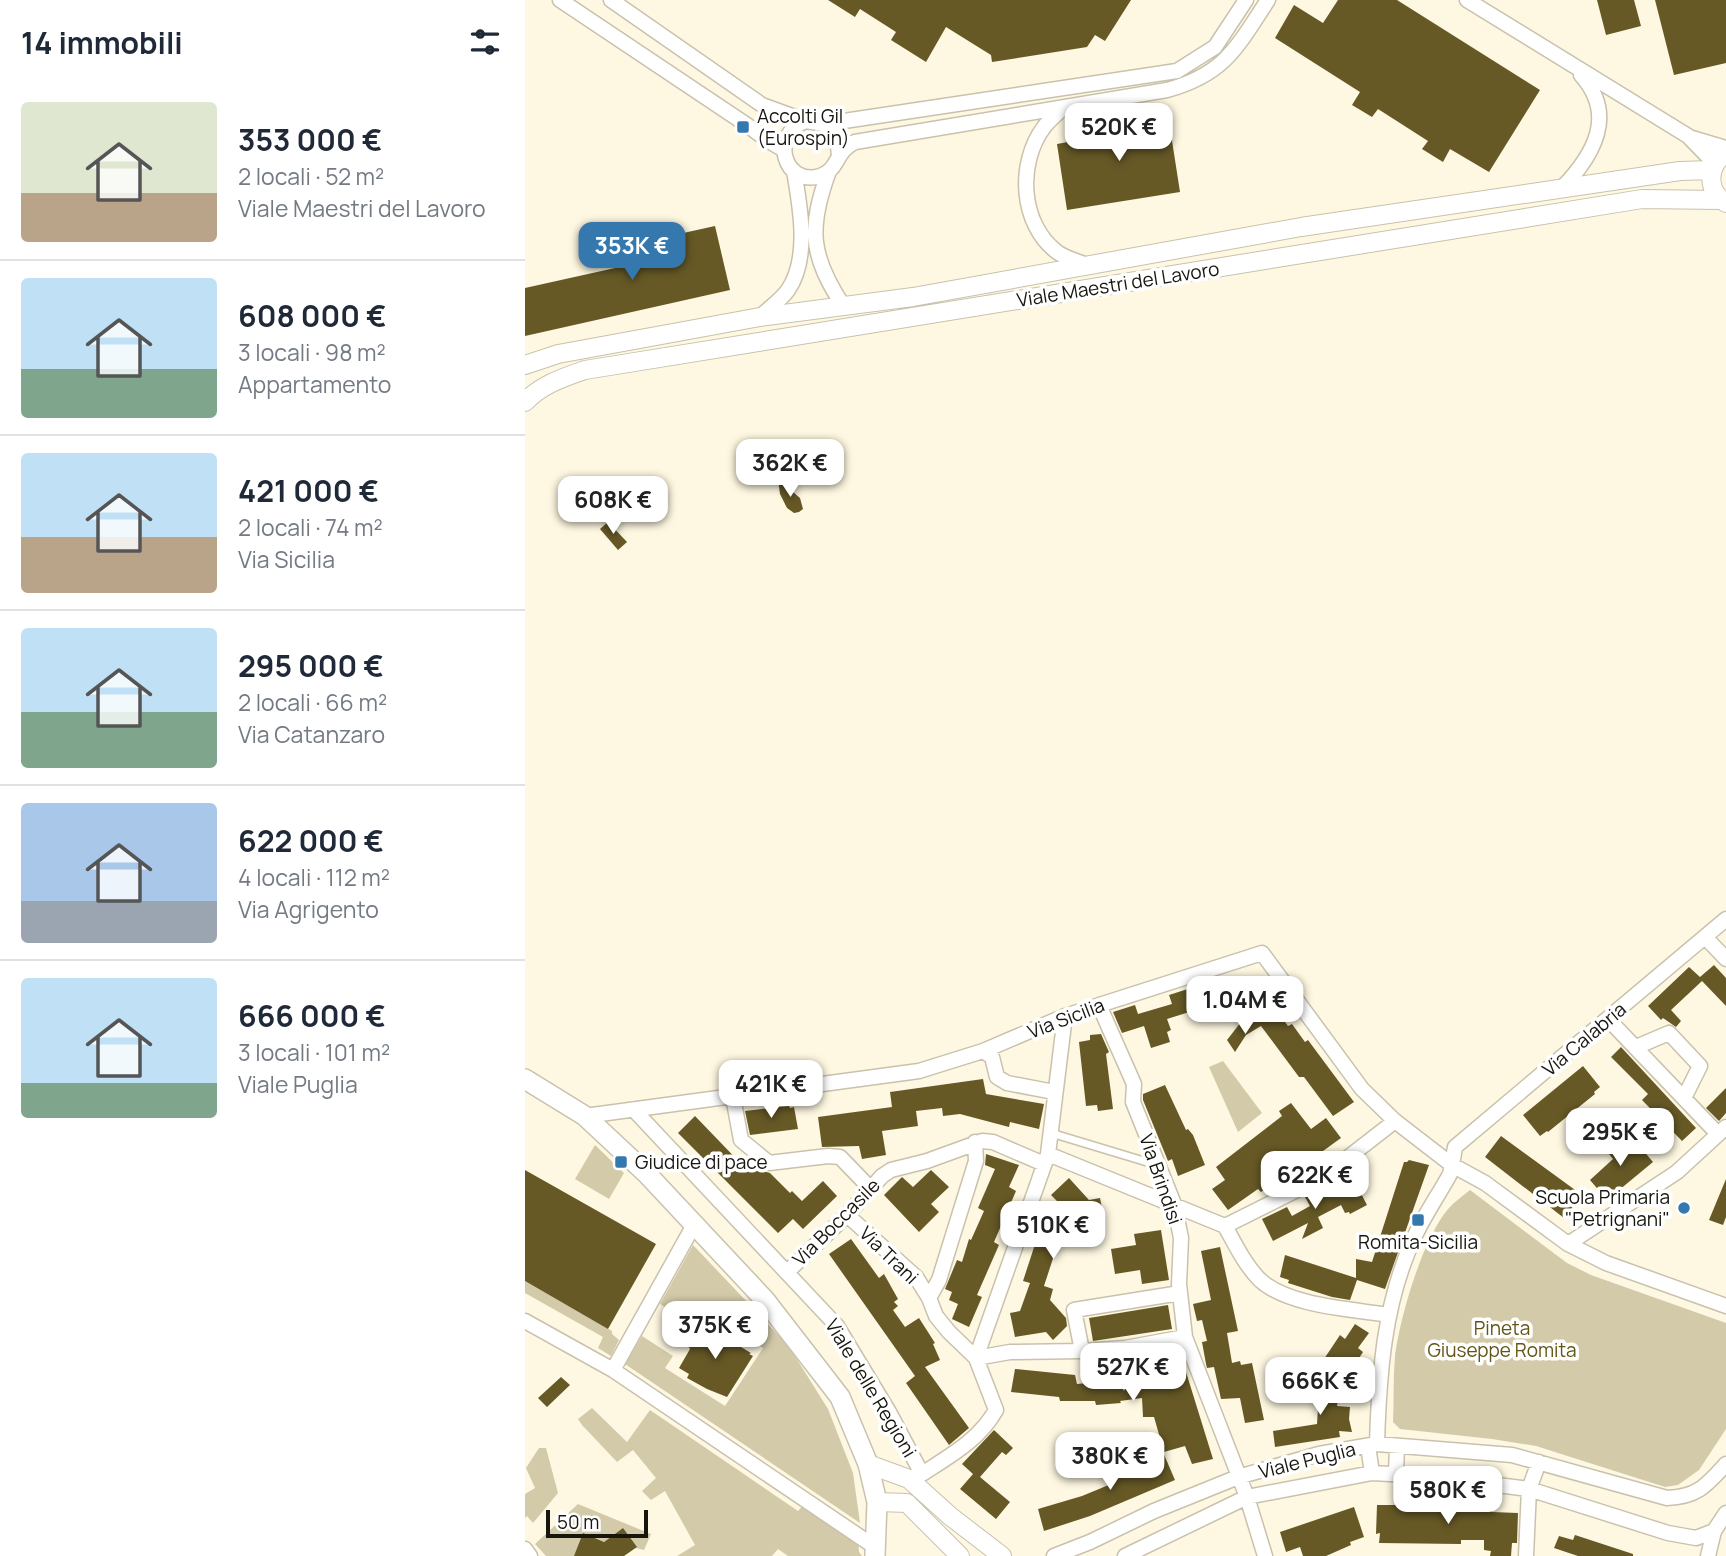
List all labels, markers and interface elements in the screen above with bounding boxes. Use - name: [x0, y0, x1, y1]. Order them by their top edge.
- text: 14 immobili: [21, 22, 183, 63]
- icon: filters: [466, 23, 504, 61]
- place label: Accolti Gil (Eurospin): [757, 103, 850, 151]
- pin: 520K €: [1062, 104, 1176, 163]
- text: 520K €: [1081, 110, 1157, 142]
- text: 353 000 €: [238, 119, 382, 160]
- marker: Accolti Gil (Eurospin): [735, 119, 751, 135]
- icon: home: [77, 130, 161, 214]
- text: 2 locali · 52 m²: [238, 160, 384, 192]
- text: Viale Maestri del Lavoro: [238, 192, 486, 224]
- pin: 353K €: [575, 222, 689, 282]
- text: 353K €: [595, 229, 669, 261]
- street label: Viale Maestri del Lavoro: [1015, 255, 1221, 313]
- text: 608 000 €: [238, 295, 386, 336]
- icon: home: [77, 306, 161, 390]
- text: 3 locali · 98 m²: [238, 336, 386, 368]
- text: Appartamento: [238, 368, 391, 400]
- pin: 362K €: [733, 440, 847, 499]
- text: 362K €: [752, 446, 828, 478]
- text: 421 000 €: [238, 470, 379, 511]
- pin: 608K €: [556, 476, 670, 536]
- icon: home: [77, 481, 161, 565]
- text: 608K €: [574, 483, 652, 515]
- text: 2 locali · 74 m²: [238, 511, 383, 543]
- text: Via Sicilia: [238, 543, 335, 575]
- text: 295 000 €: [238, 645, 384, 686]
- icon: home: [77, 656, 161, 740]
- text: 2 locali · 66 m²: [238, 686, 387, 718]
- text: Via Catanzaro: [238, 718, 385, 750]
- text: 622 000 €: [238, 820, 384, 861]
- icon: home: [77, 831, 161, 915]
- text: 4 locali · 112 m²: [238, 861, 390, 893]
- text: Via Agrigento: [238, 893, 379, 925]
- pin: 1.04M €: [1180, 976, 1310, 1036]
- text: 1.04M €: [1202, 983, 1288, 1015]
- street label: Via Sicilia: [1024, 992, 1108, 1044]
- text: 666 000 €: [238, 995, 386, 1036]
- street label: Via Calabria: [1537, 996, 1631, 1082]
- icon: home: [77, 1006, 161, 1090]
- text: 3 locali · 101 m²: [238, 1036, 390, 1068]
- pin: 421K €: [714, 1060, 828, 1120]
- text: 421K €: [735, 1067, 807, 1099]
- text: Viale Puglia: [238, 1068, 358, 1100]
- pin: 295K €: [1563, 1108, 1677, 1168]
- text: 295K €: [1582, 1115, 1658, 1147]
- street label: Via Brindisi: [1133, 1130, 1189, 1228]
- place label: Giudice di pace: [635, 1149, 768, 1175]
- pin: 622K €: [1258, 1152, 1372, 1211]
- marker: Giudice di pace: [613, 1154, 629, 1170]
- text: 622K €: [1277, 1158, 1353, 1190]
- street label: Via Boccasile: [787, 1173, 885, 1271]
- place label: Scuola Primaria "Petrignani": [1535, 1184, 1670, 1232]
- marker: Scuola Primaria "Petrignani": [1676, 1200, 1692, 1216]
- pin: 510K €: [996, 1202, 1110, 1261]
- text: 510K €: [1016, 1208, 1090, 1240]
- marker: Romita-Sicilia: [1410, 1212, 1426, 1228]
- street label: Via Trani: [854, 1220, 924, 1290]
- place label: Romita-Sicilia: [1358, 1229, 1478, 1255]
- pin: 375K €: [658, 1302, 772, 1361]
- text: 375K €: [678, 1308, 752, 1340]
- street label: Viale delle Regioni: [819, 1314, 923, 1462]
- park label: Pineta Giuseppe Romita: [1427, 1315, 1577, 1363]
- pin: 527K €: [1076, 1344, 1190, 1403]
- text: 527K €: [1096, 1350, 1170, 1382]
- pin: 666K €: [1263, 1358, 1377, 1417]
- text: 666K €: [1281, 1364, 1359, 1396]
- pin: 380K €: [1053, 1432, 1167, 1492]
- street label: Viale Puglia: [1256, 1435, 1358, 1485]
- text: 380K €: [1071, 1439, 1149, 1471]
- pin: 580K €: [1391, 1466, 1505, 1526]
- text: 580K €: [1409, 1473, 1487, 1505]
- scale bar: [546, 1507, 647, 1539]
- text: 50 m: [557, 1509, 599, 1535]

